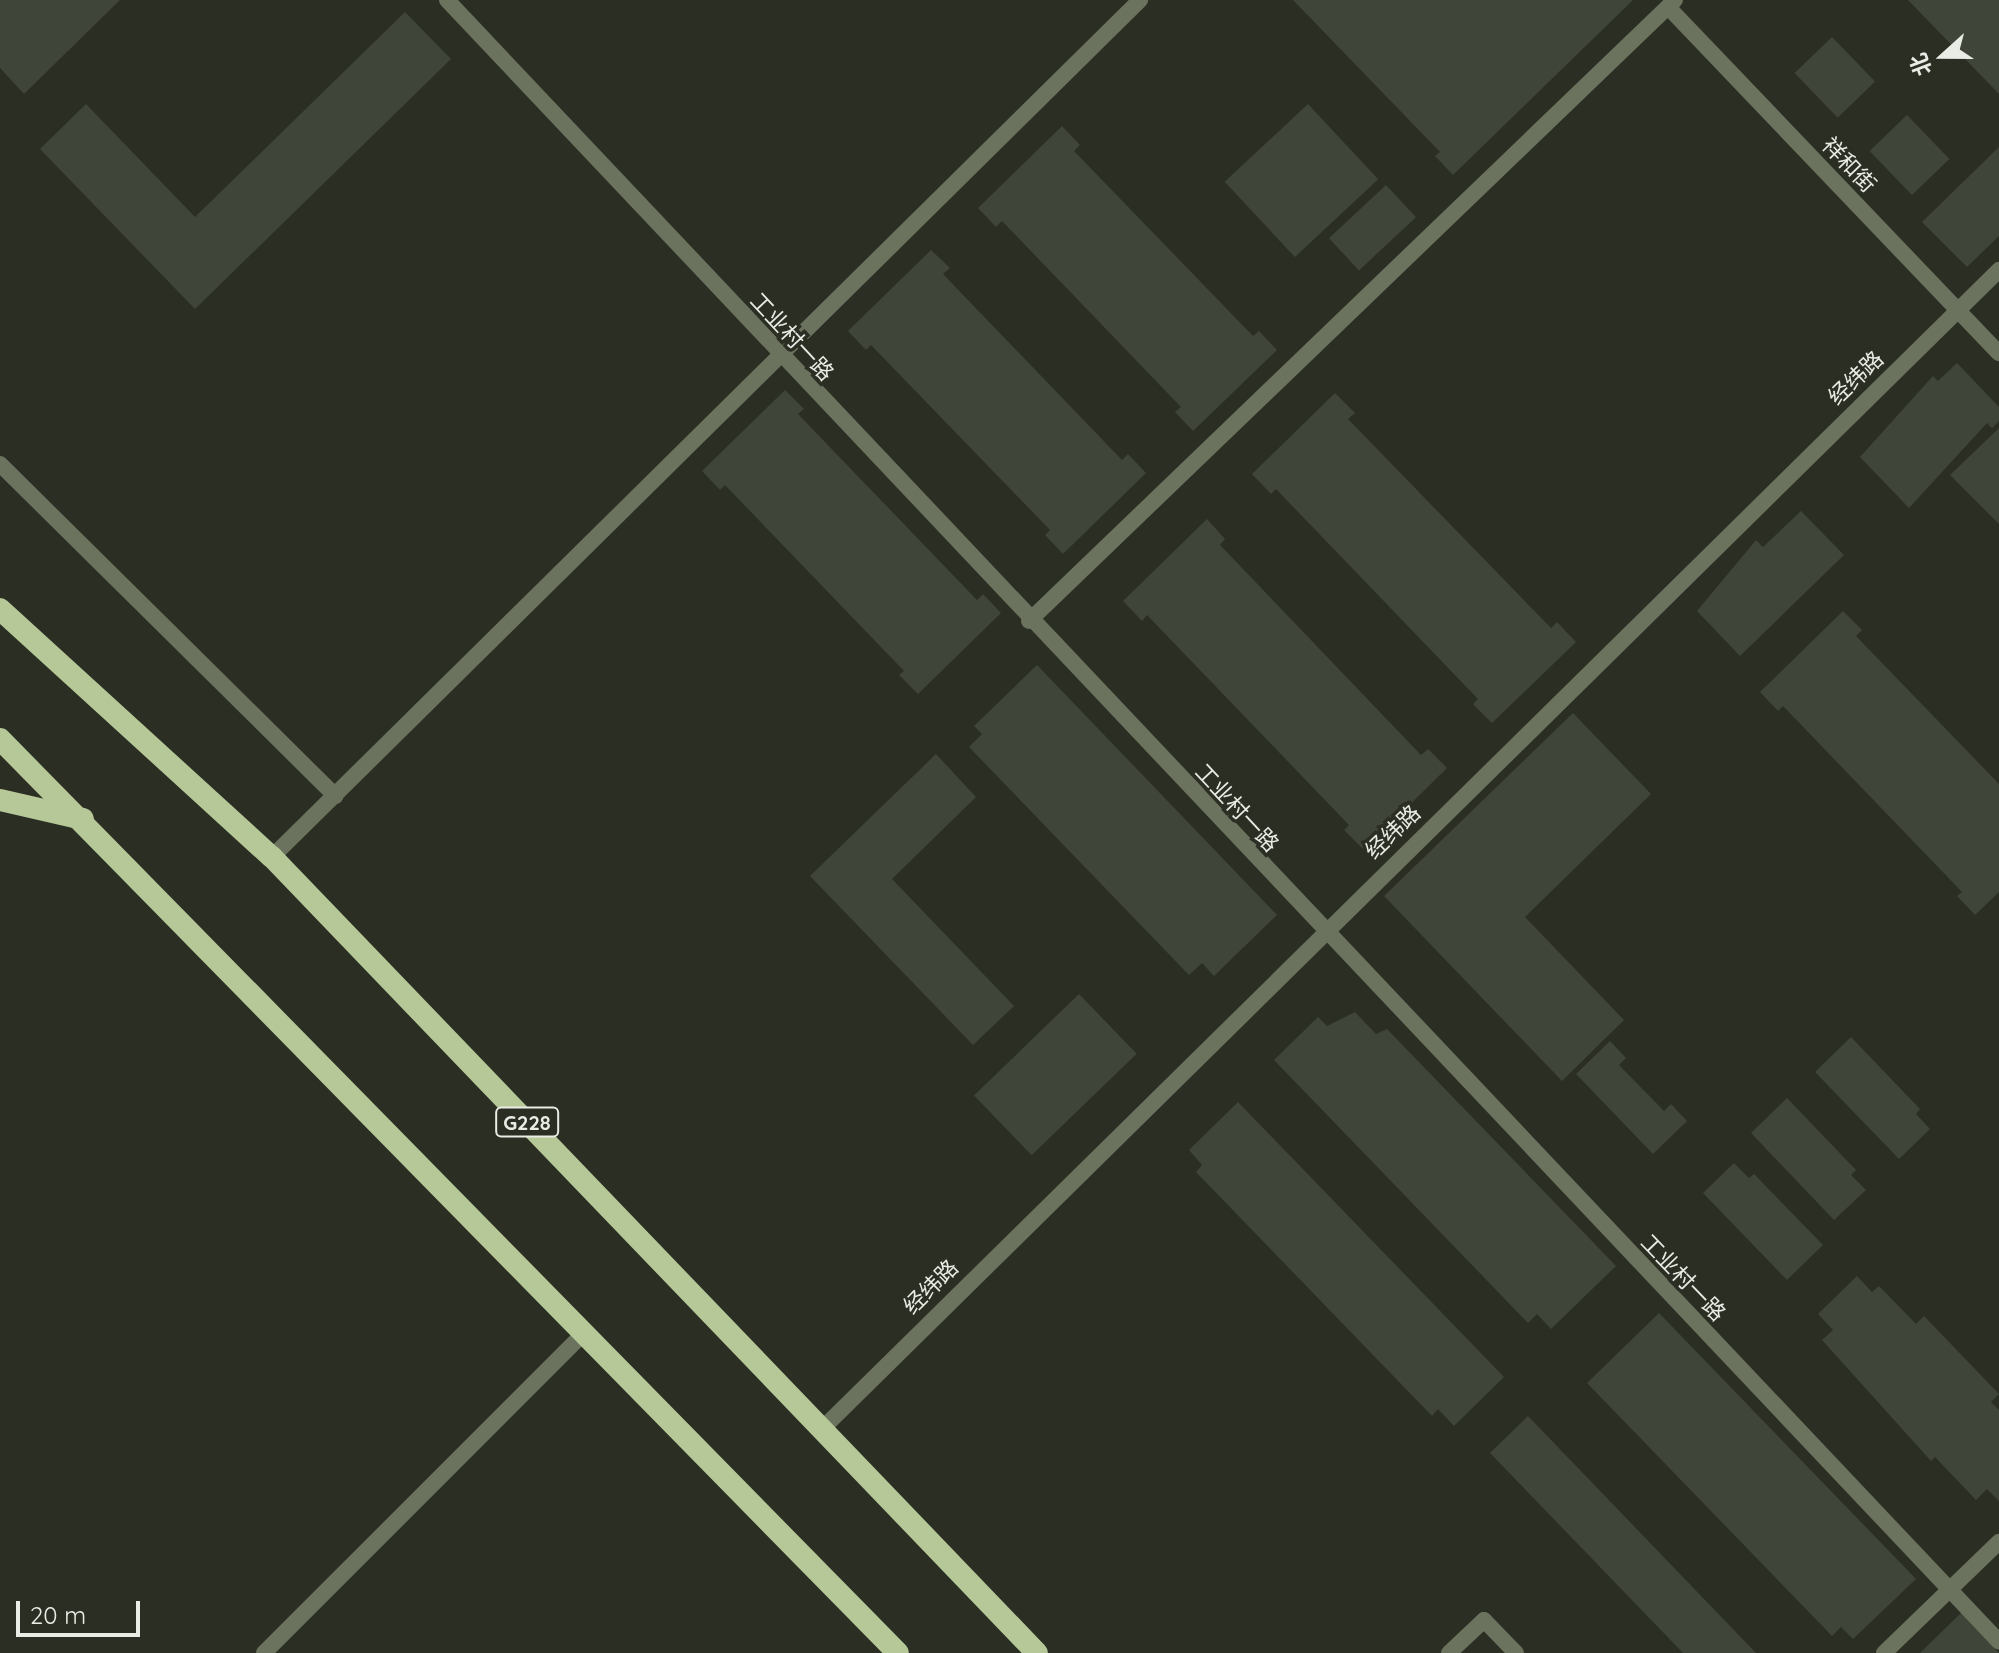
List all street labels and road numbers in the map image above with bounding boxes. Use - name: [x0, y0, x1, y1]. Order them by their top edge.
- street label: 祥和街: [1817, 132, 1881, 198]
- street label: 工业村一路: [745, 288, 839, 386]
- street label: 经纬路: [1823, 346, 1889, 410]
- street label: 工业村一路: [1190, 759, 1284, 857]
- street label: 经纬路: [1360, 800, 1426, 864]
- road number: G228: [495, 1106, 559, 1138]
- street label: 工业村一路: [1635, 1229, 1731, 1327]
- street label: 经纬路: [898, 1254, 964, 1320]

